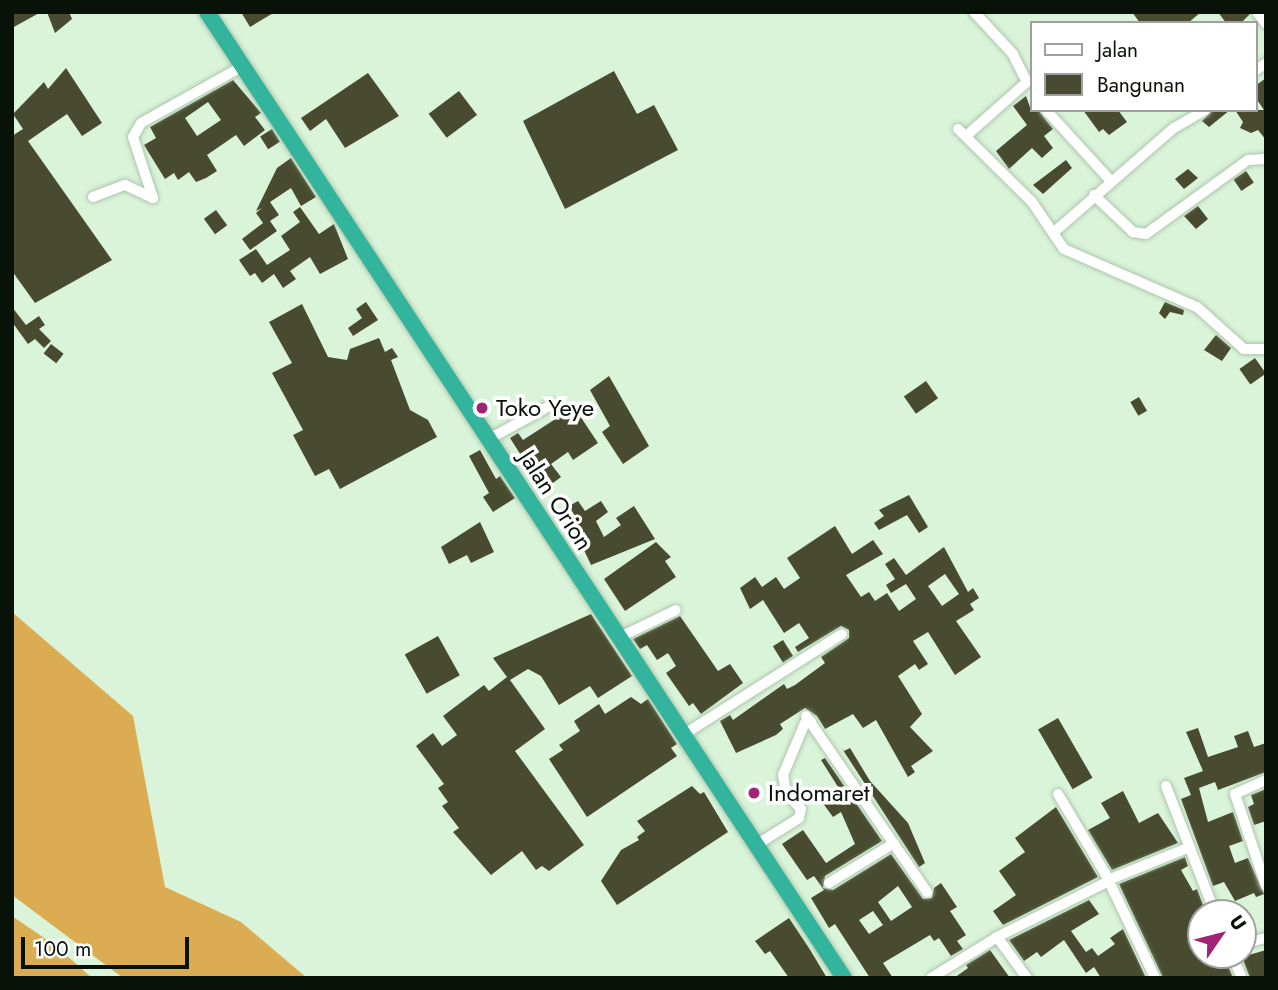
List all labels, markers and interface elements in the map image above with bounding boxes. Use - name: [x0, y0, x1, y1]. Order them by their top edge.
- legend: [1030, 21, 1257, 112]
- text: Jalan: [1097, 35, 1138, 65]
- text: Bangunan: [1097, 70, 1185, 100]
- place label: Toko Yeye: [496, 394, 594, 422]
- marker: Toko Yeye: [474, 400, 490, 416]
- street label: Jalan Orion: [513, 445, 599, 555]
- place label: Indomaret: [768, 779, 870, 807]
- marker: Indomaret: [746, 785, 762, 801]
- north arrow: [1187, 899, 1257, 969]
- text: U: [1223, 910, 1253, 936]
- scale bar: [24, 923, 192, 967]
- text: 100 m: [34, 934, 91, 964]

